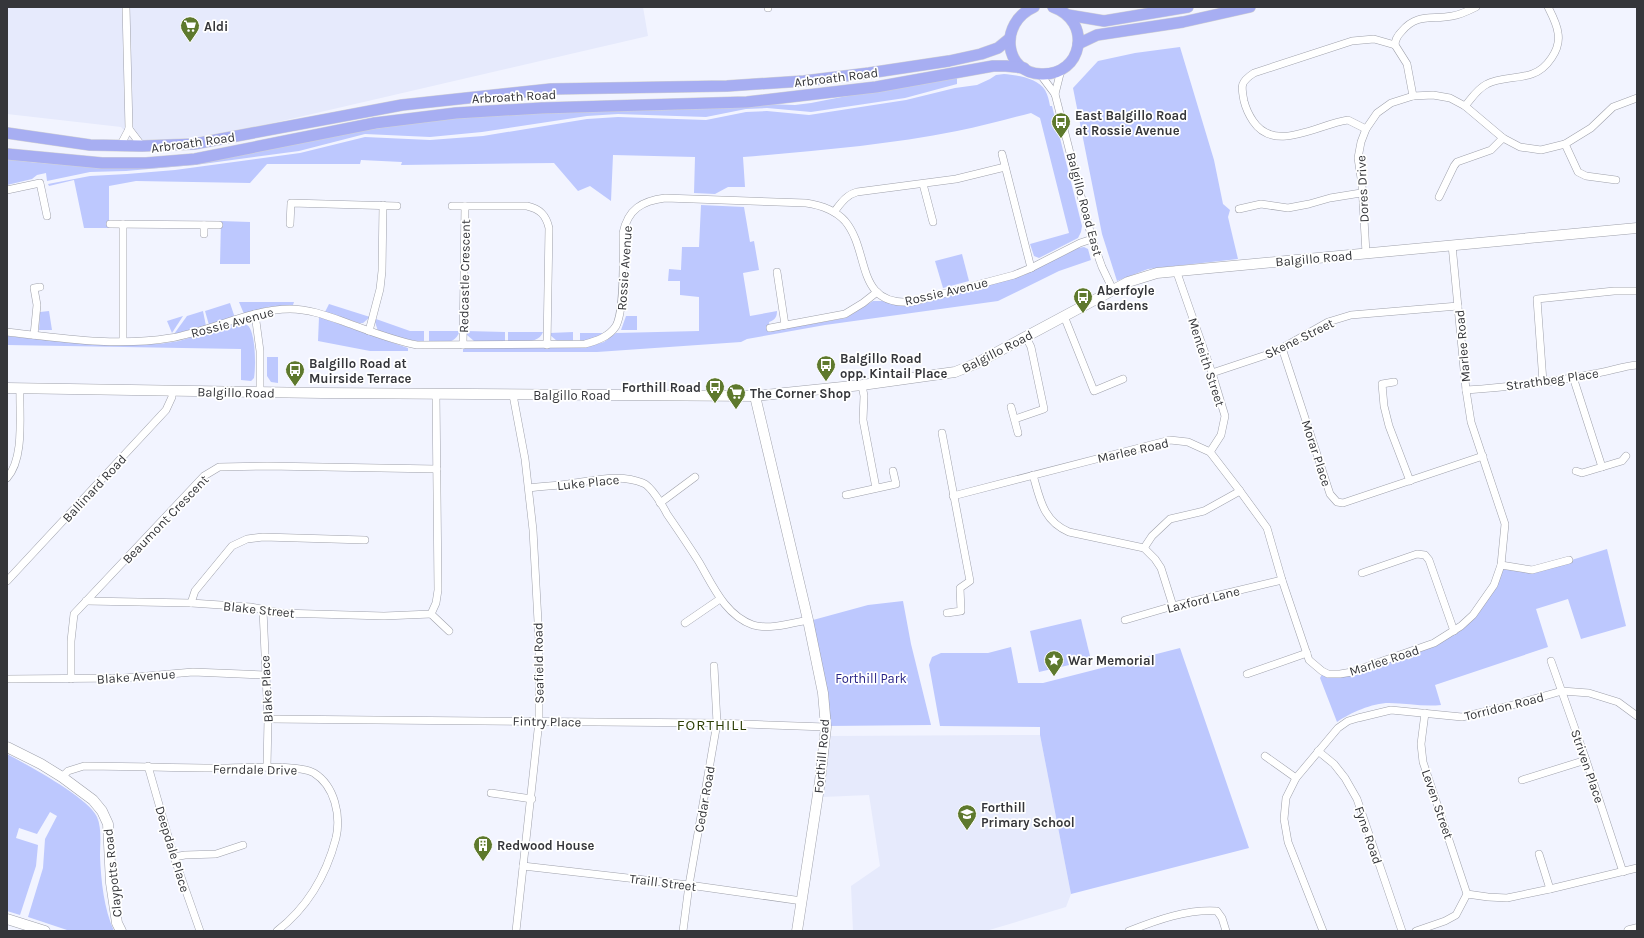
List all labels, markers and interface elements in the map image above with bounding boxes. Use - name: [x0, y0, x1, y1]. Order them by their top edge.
- supermarket icon: Aldi: [179, 15, 201, 43]
- place label: Aldi: [204, 19, 228, 34]
- street label: Arbroath Road: [793, 65, 879, 90]
- street label: Arbroath Road: [471, 87, 557, 106]
- place label: East Balgillo Road at Rossie Avenue: [1075, 108, 1187, 138]
- bus stop icon: East Balgillo Road at Rossie Avenue: [1050, 111, 1072, 139]
- street label: Arbroath Road: [150, 129, 236, 156]
- street label: Balgillo Road East: [1063, 151, 1106, 258]
- street label: Dores Drive: [1353, 155, 1372, 223]
- street label: Redcastle Crescent: [456, 219, 473, 333]
- street label: Rossie Avenue: [614, 225, 635, 311]
- street label: Balgillo Road: [1275, 248, 1353, 269]
- street label: Rossie Avenue: [903, 275, 990, 308]
- place label: Aberfoyle Gardens: [1097, 283, 1155, 313]
- bus stop icon: Aberfoyle Gardens: [1072, 286, 1094, 314]
- street label: Rossie Avenue: [189, 304, 276, 341]
- street label: Marlee Road: [1452, 309, 1473, 383]
- street label: Skene Street: [1262, 315, 1336, 362]
- street label: Menteith Street: [1185, 316, 1228, 409]
- street label: Balgillo Road: [959, 327, 1035, 376]
- place label: Balgillo Road opp. Kintail Place: [840, 351, 947, 381]
- bus stop icon: Balgillo Road opp. Kintail Place: [815, 354, 837, 382]
- place label: Balgillo Road at Muirside Terrace: [309, 356, 412, 386]
- bus stop icon: Balgillo Road at Muirside Terrace: [284, 359, 306, 387]
- street label: Strathbeg Place: [1505, 366, 1600, 393]
- bus stop icon: Forthill Road: [704, 376, 726, 404]
- place label: Forthill Road: [622, 380, 701, 395]
- supermarket icon: The Corner Shop: [725, 382, 747, 410]
- street label: Balgillo Road: [197, 384, 275, 401]
- place label: The Corner Shop: [750, 386, 851, 401]
- street label: Balgillo Road: [533, 388, 611, 403]
- street label: Morar Place: [1299, 418, 1334, 489]
- street label: Marlee Road: [1096, 435, 1170, 466]
- street label: Ballinard Road: [59, 451, 129, 525]
- street label: Beaumont Crescent: [119, 472, 212, 567]
- street label: Luke Place: [556, 472, 620, 493]
- street label: Laxford Lane: [1165, 583, 1241, 616]
- street label: Blake Street: [223, 598, 295, 621]
- street label: Seafield Road: [530, 622, 547, 704]
- street label: Marlee Road: [1347, 642, 1421, 679]
- place icon: War Memorial: [1043, 649, 1065, 677]
- place label: War Memorial: [1068, 653, 1155, 668]
- street label: Blake Place: [257, 655, 276, 723]
- street label: Blake Avenue: [96, 666, 176, 687]
- park label: Forthill Park: [835, 671, 907, 686]
- street label: Torridon Road: [1463, 689, 1545, 724]
- street label: Fintry Place: [513, 713, 582, 730]
- district label: FORTHILL: [677, 716, 747, 734]
- street label: Forthill Road: [811, 718, 832, 794]
- street label: Striven Place: [1568, 727, 1607, 805]
- street label: Ferndale Drive: [213, 761, 298, 778]
- street label: Cedar Road: [691, 765, 718, 833]
- street label: Leven Street: [1419, 767, 1456, 841]
- place label: Forthill Primary School: [981, 800, 1075, 830]
- school or university icon: Forthill Primary School: [956, 803, 978, 831]
- street label: Deepdale Place: [152, 804, 193, 894]
- street label: Fyne Road: [1352, 804, 1385, 866]
- street label: Claypotts Road: [100, 828, 125, 918]
- building icon: Redwood House: [472, 834, 494, 862]
- place label: Redwood House: [497, 838, 595, 853]
- street label: Traill Street: [629, 871, 697, 894]

